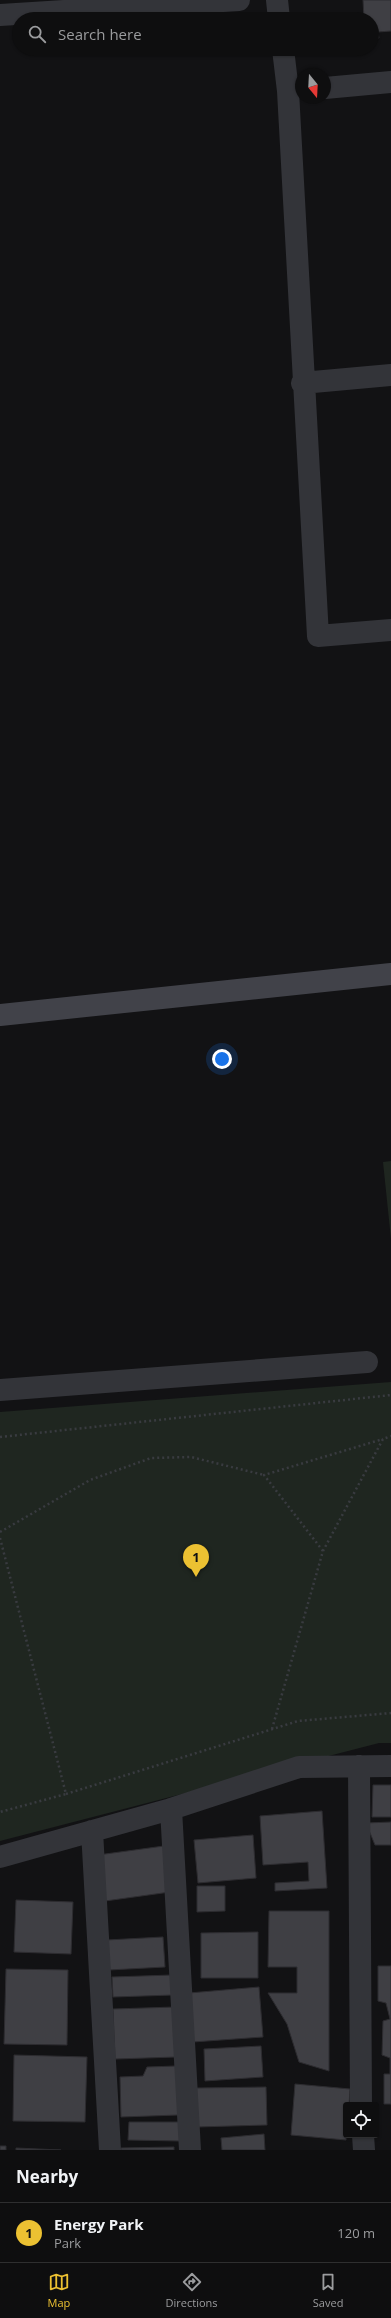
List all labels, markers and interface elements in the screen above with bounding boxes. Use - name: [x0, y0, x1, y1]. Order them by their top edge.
- search box: [12, 12, 379, 56]
- icon: search: [26, 23, 48, 45]
- text: Search here: [58, 24, 142, 44]
- north arrow: [295, 68, 331, 104]
- your location: [212, 1049, 232, 1069]
- pin: 1: [183, 1544, 209, 1577]
- map controls: [343, 2102, 379, 2138]
- button: locate: [343, 2102, 379, 2138]
- text: Nearby: [16, 2165, 78, 2188]
- text: Energy Park: [54, 2214, 143, 2234]
- text: 1: [25, 2224, 33, 2242]
- text: 120 m: [337, 2224, 375, 2242]
- text: Park: [54, 2234, 81, 2252]
- tab: Map: [48, 2271, 70, 2310]
- tab: Directions: [166, 2271, 218, 2310]
- tab: Saved: [313, 2271, 343, 2310]

